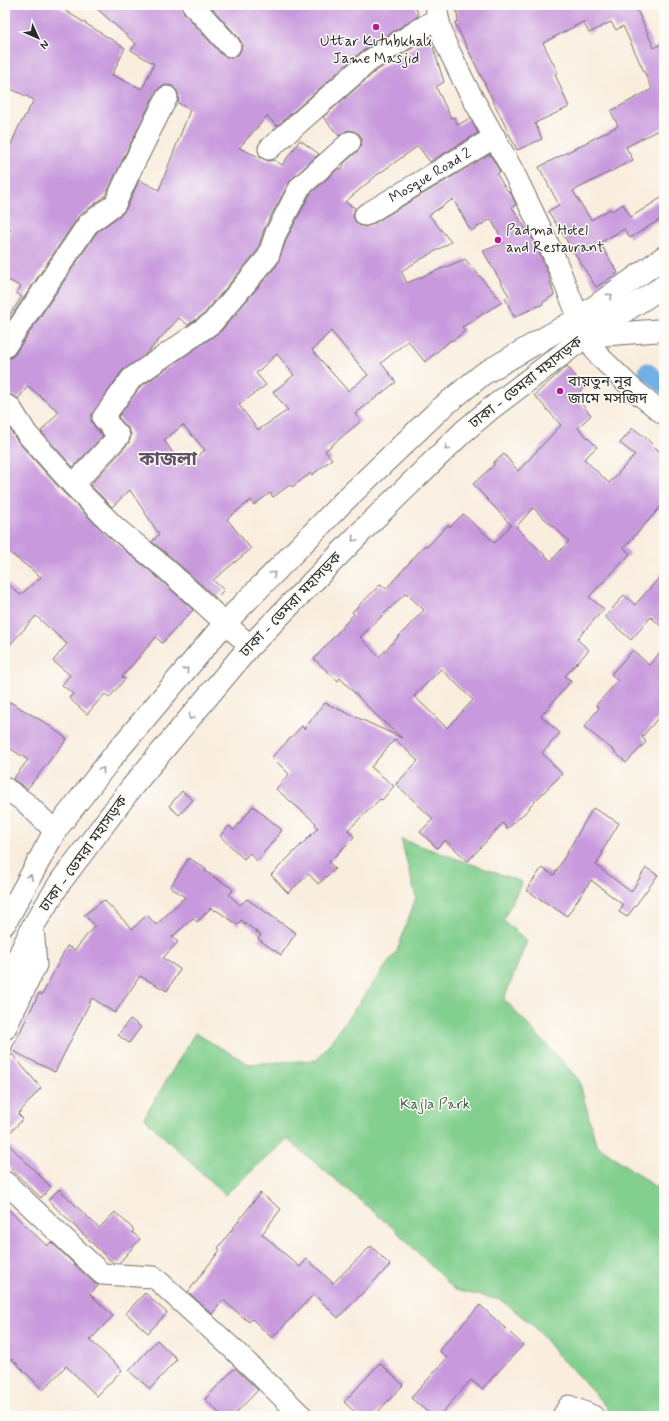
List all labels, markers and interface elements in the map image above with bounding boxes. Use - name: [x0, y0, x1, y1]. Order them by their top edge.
- north arrow: [18, 18, 58, 58]
- marker: Uttar Kutubkhali Jame Masjid: [371, 22, 381, 32]
- place label: Uttar Kutubkhali Jame Masjid: [320, 32, 432, 69]
- text: N: [37, 37, 52, 52]
- street label: Mosque Road 2: [385, 143, 475, 208]
- place label: Padma Hotel and Restaurant: [506, 221, 604, 258]
- marker: Padma Hotel and Restaurant: [493, 235, 503, 245]
- one-way arrow: [606, 293, 613, 300]
- street label: ঢাকা - ডেমরা মহাসড়ক: [464, 332, 587, 434]
- place label: বায়তুন নূর জামে মসজিদ: [567, 372, 648, 409]
- marker: বায়তুন নূর জামে মসজিদ: [555, 386, 565, 396]
- one-way arrow: [444, 443, 452, 451]
- district label: কাজলা: [138, 447, 198, 472]
- one-way arrow: [352, 534, 359, 542]
- street label: ঢাকা - ডেমরা মহাসড়ক: [235, 548, 347, 663]
- one-way arrow: [268, 571, 276, 579]
- one-way arrow: [181, 667, 188, 674]
- one-way arrow: [188, 712, 195, 720]
- one-way arrow: [98, 767, 105, 774]
- street label: ঢাকা - ডেমরা মহাসড়ক: [35, 791, 133, 917]
- one-way arrow: [25, 874, 32, 881]
- park label: Kajla Park: [400, 1095, 470, 1115]

